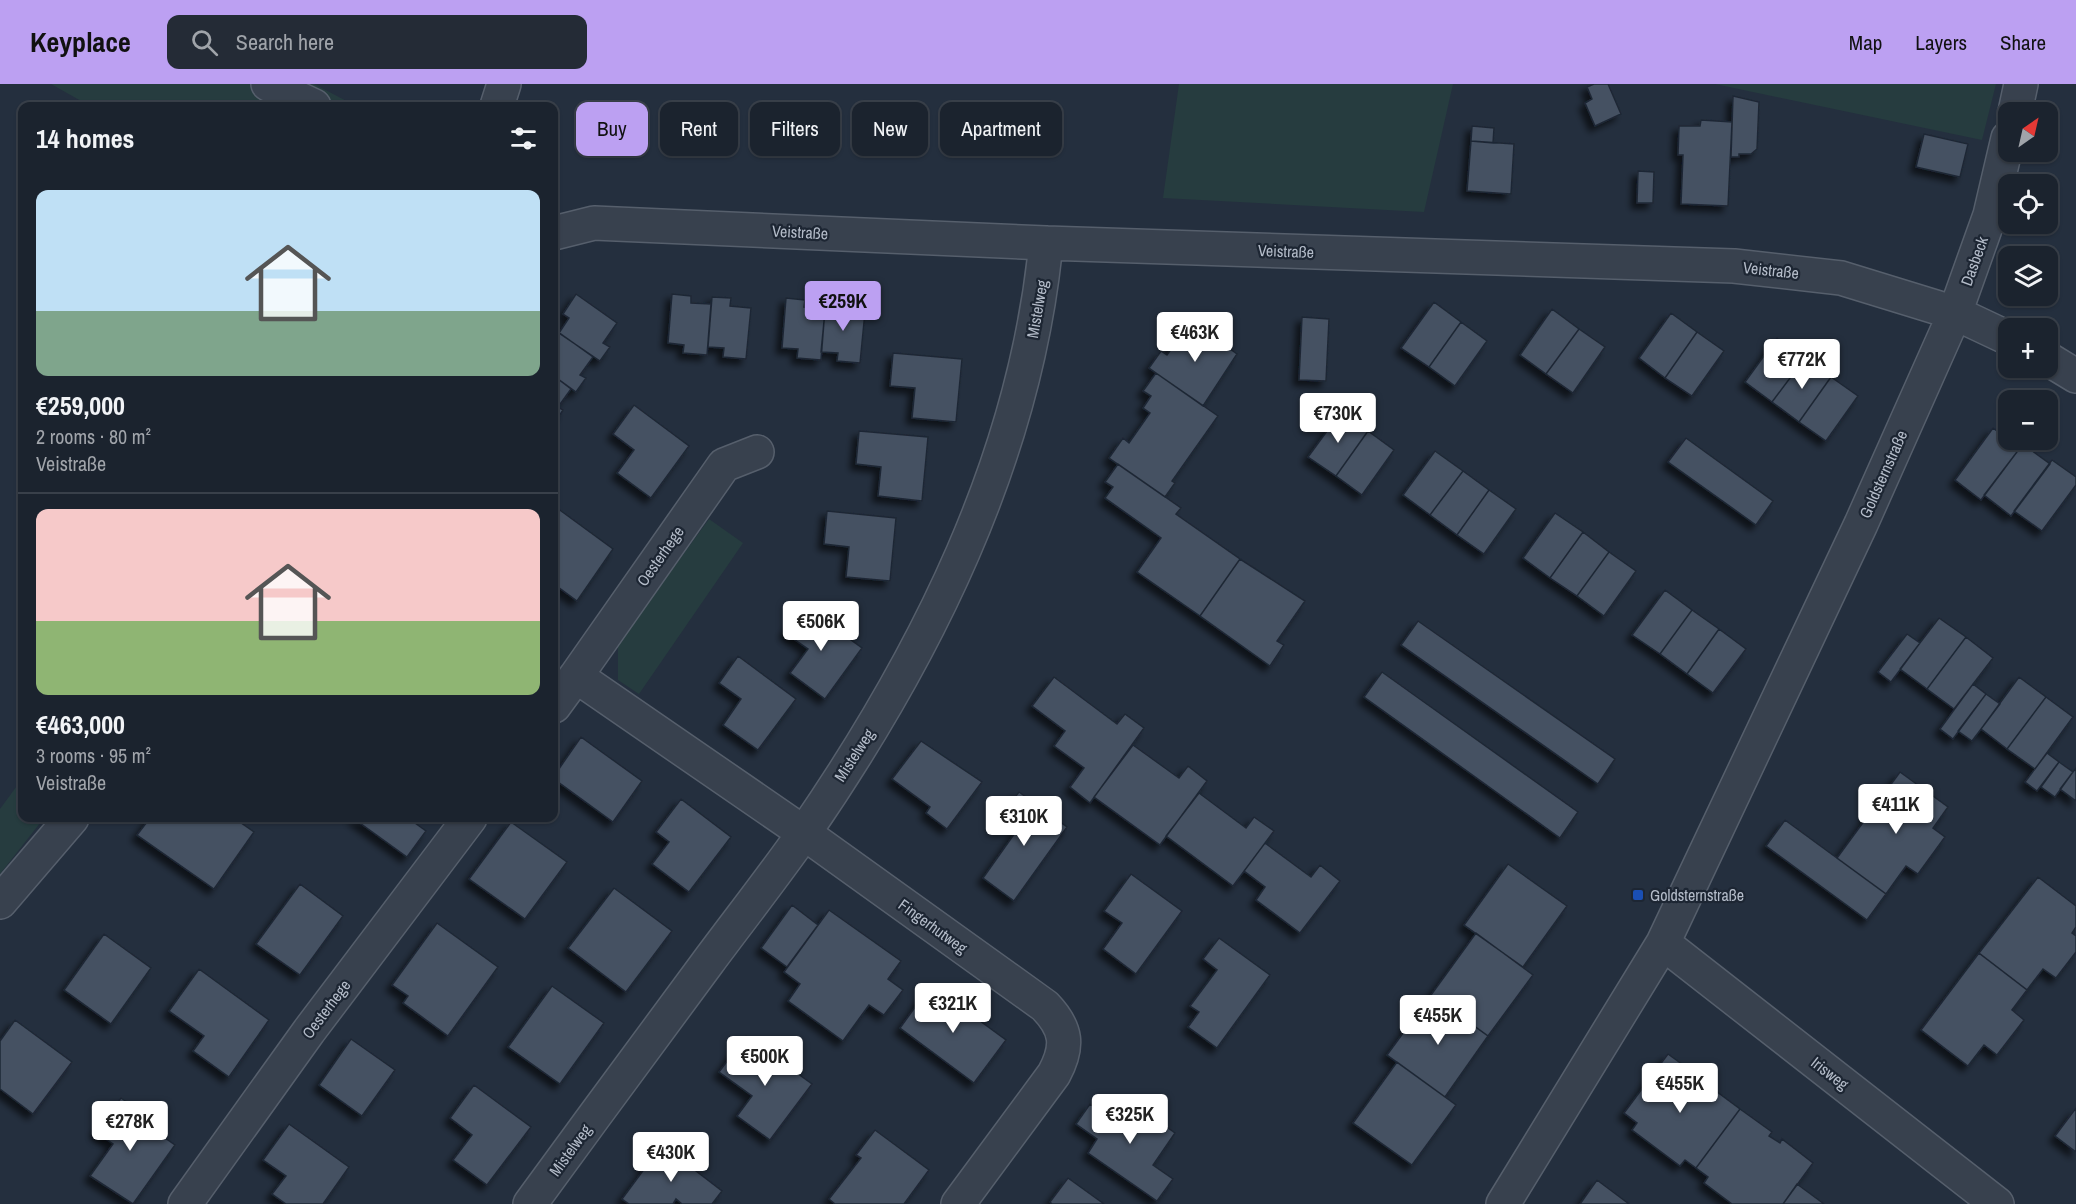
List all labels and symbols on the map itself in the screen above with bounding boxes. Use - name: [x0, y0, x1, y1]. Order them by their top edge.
- north arrow: [1998, 102, 2058, 162]
- street label: Veistraße: [771, 220, 829, 244]
- street label: Dasbeck: [1955, 233, 1993, 289]
- street label: Veistraße: [1258, 239, 1314, 263]
- street label: Veistraße: [1742, 256, 1800, 284]
- street label: Mistelweg: [1021, 277, 1053, 340]
- pin: €259K: [801, 281, 885, 332]
- pin: €463K: [1153, 312, 1237, 363]
- pin: €772K: [1760, 339, 1844, 390]
- pin: €730K: [1296, 393, 1380, 444]
- street label: Goldsternstraße: [1854, 427, 1912, 521]
- street label: Oesterhege: [631, 522, 689, 590]
- pin: €506K: [779, 601, 863, 652]
- street label: Mistelweg: [829, 724, 880, 786]
- pin: €411K: [1854, 784, 1938, 835]
- pin: €310K: [982, 796, 1066, 847]
- place label: Goldsternstraße: [1650, 884, 1744, 906]
- marker: Goldsternstraße: [1631, 888, 1645, 902]
- street label: Fingerhutweg: [894, 894, 972, 959]
- street label: Oesterhege: [297, 975, 355, 1043]
- pin: €321K: [911, 983, 995, 1034]
- pin: €455K: [1396, 995, 1480, 1046]
- pin: €500K: [723, 1036, 807, 1087]
- street label: Irisweg: [1807, 1051, 1854, 1095]
- pin: €455K: [1638, 1063, 1722, 1114]
- pin: €325K: [1088, 1094, 1172, 1145]
- pin: €278K: [88, 1101, 172, 1152]
- street label: Mistelweg: [544, 1119, 597, 1180]
- pin: €430K: [629, 1132, 713, 1183]

